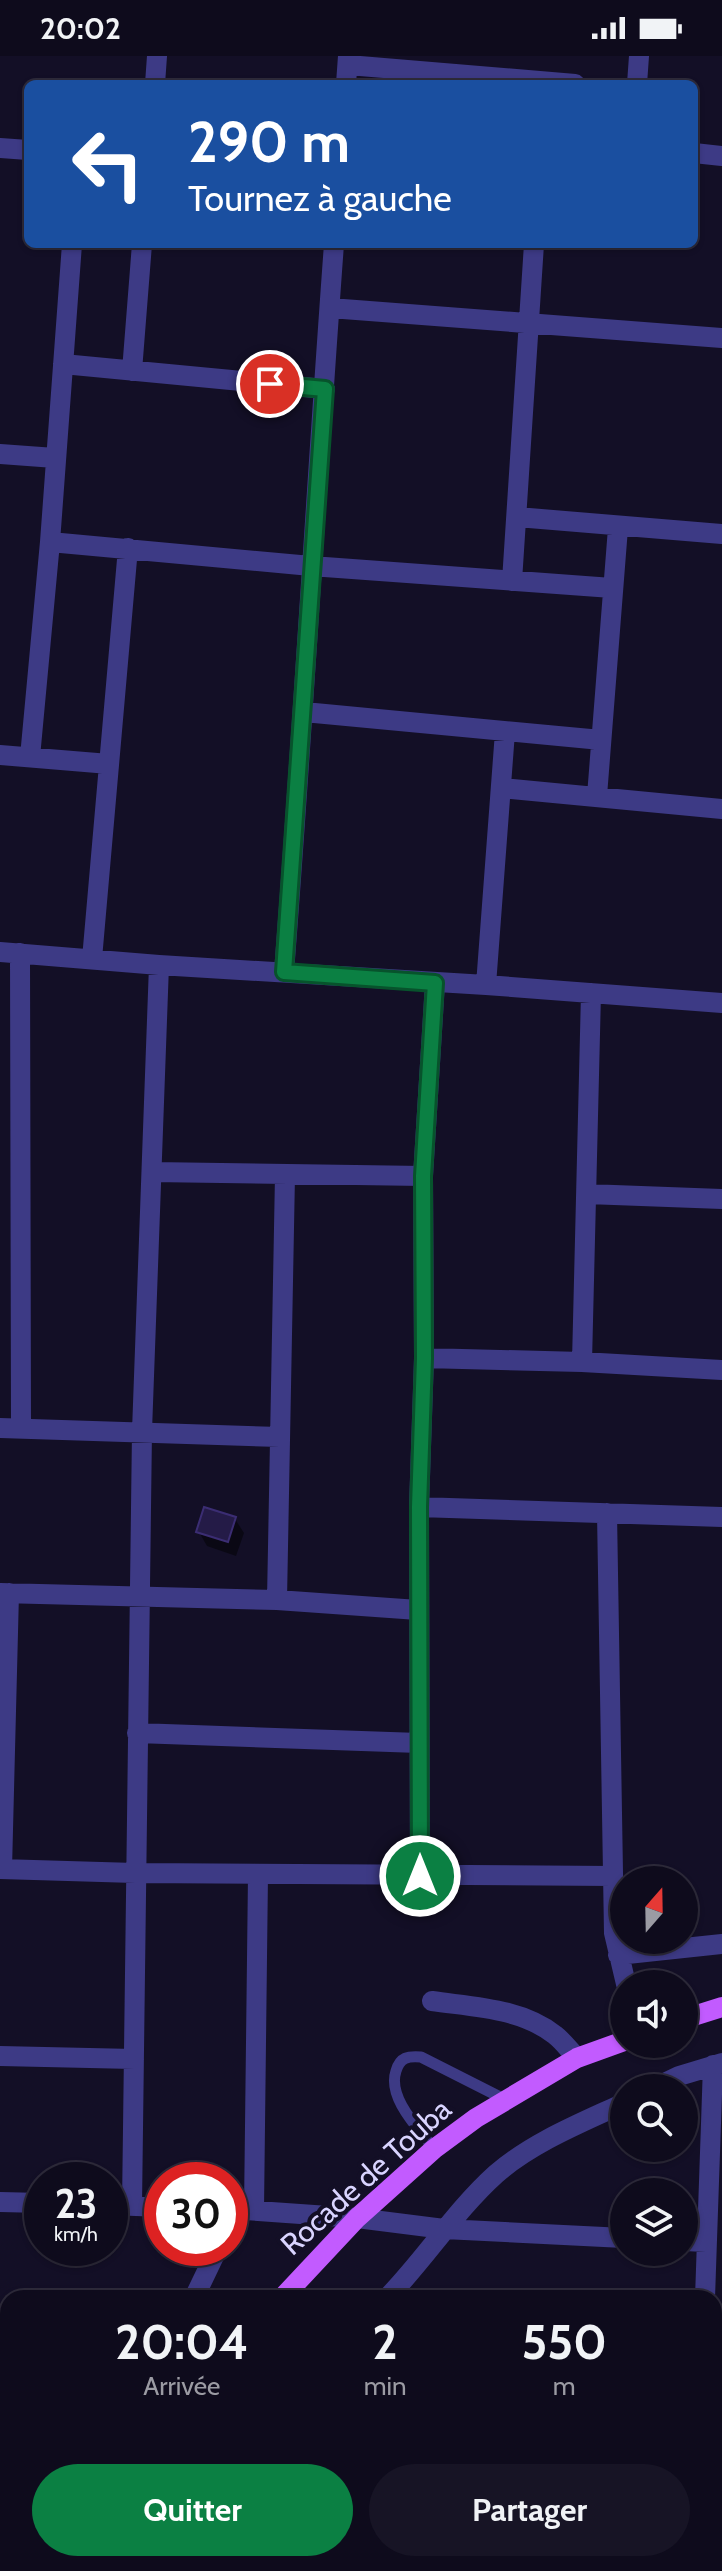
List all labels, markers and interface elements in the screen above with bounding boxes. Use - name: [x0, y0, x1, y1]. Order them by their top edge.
- text: 20:02: [40, 10, 121, 47]
- text: 290 m: [188, 108, 350, 176]
- icon: left: [56, 112, 160, 216]
- text: Tournez à gauche: [188, 176, 452, 220]
- pin: [236, 350, 304, 418]
- icon: arrive: [248, 362, 292, 406]
- position arrow: [378, 1834, 462, 1918]
- north arrow: [610, 1866, 698, 1954]
- map controls: [610, 1866, 698, 2266]
- button: sound: [610, 1970, 698, 2058]
- button: search: [610, 2074, 698, 2162]
- street label: Rocade de Touba: [273, 2090, 459, 2263]
- speed limit sign: 30: [144, 2162, 248, 2266]
- button: layers: [610, 2178, 698, 2266]
- text: 23: [55, 2179, 97, 2228]
- text: km/h: [54, 2222, 98, 2246]
- text: 20:04: [115, 2313, 249, 2371]
- text: 2: [372, 2313, 398, 2371]
- text: 550: [522, 2313, 607, 2371]
- text: Arrivée: [143, 2370, 220, 2402]
- text: min: [364, 2370, 407, 2402]
- text: m: [553, 2370, 576, 2402]
- button: Quitter: [32, 2464, 353, 2556]
- button: Partager: [369, 2464, 690, 2556]

